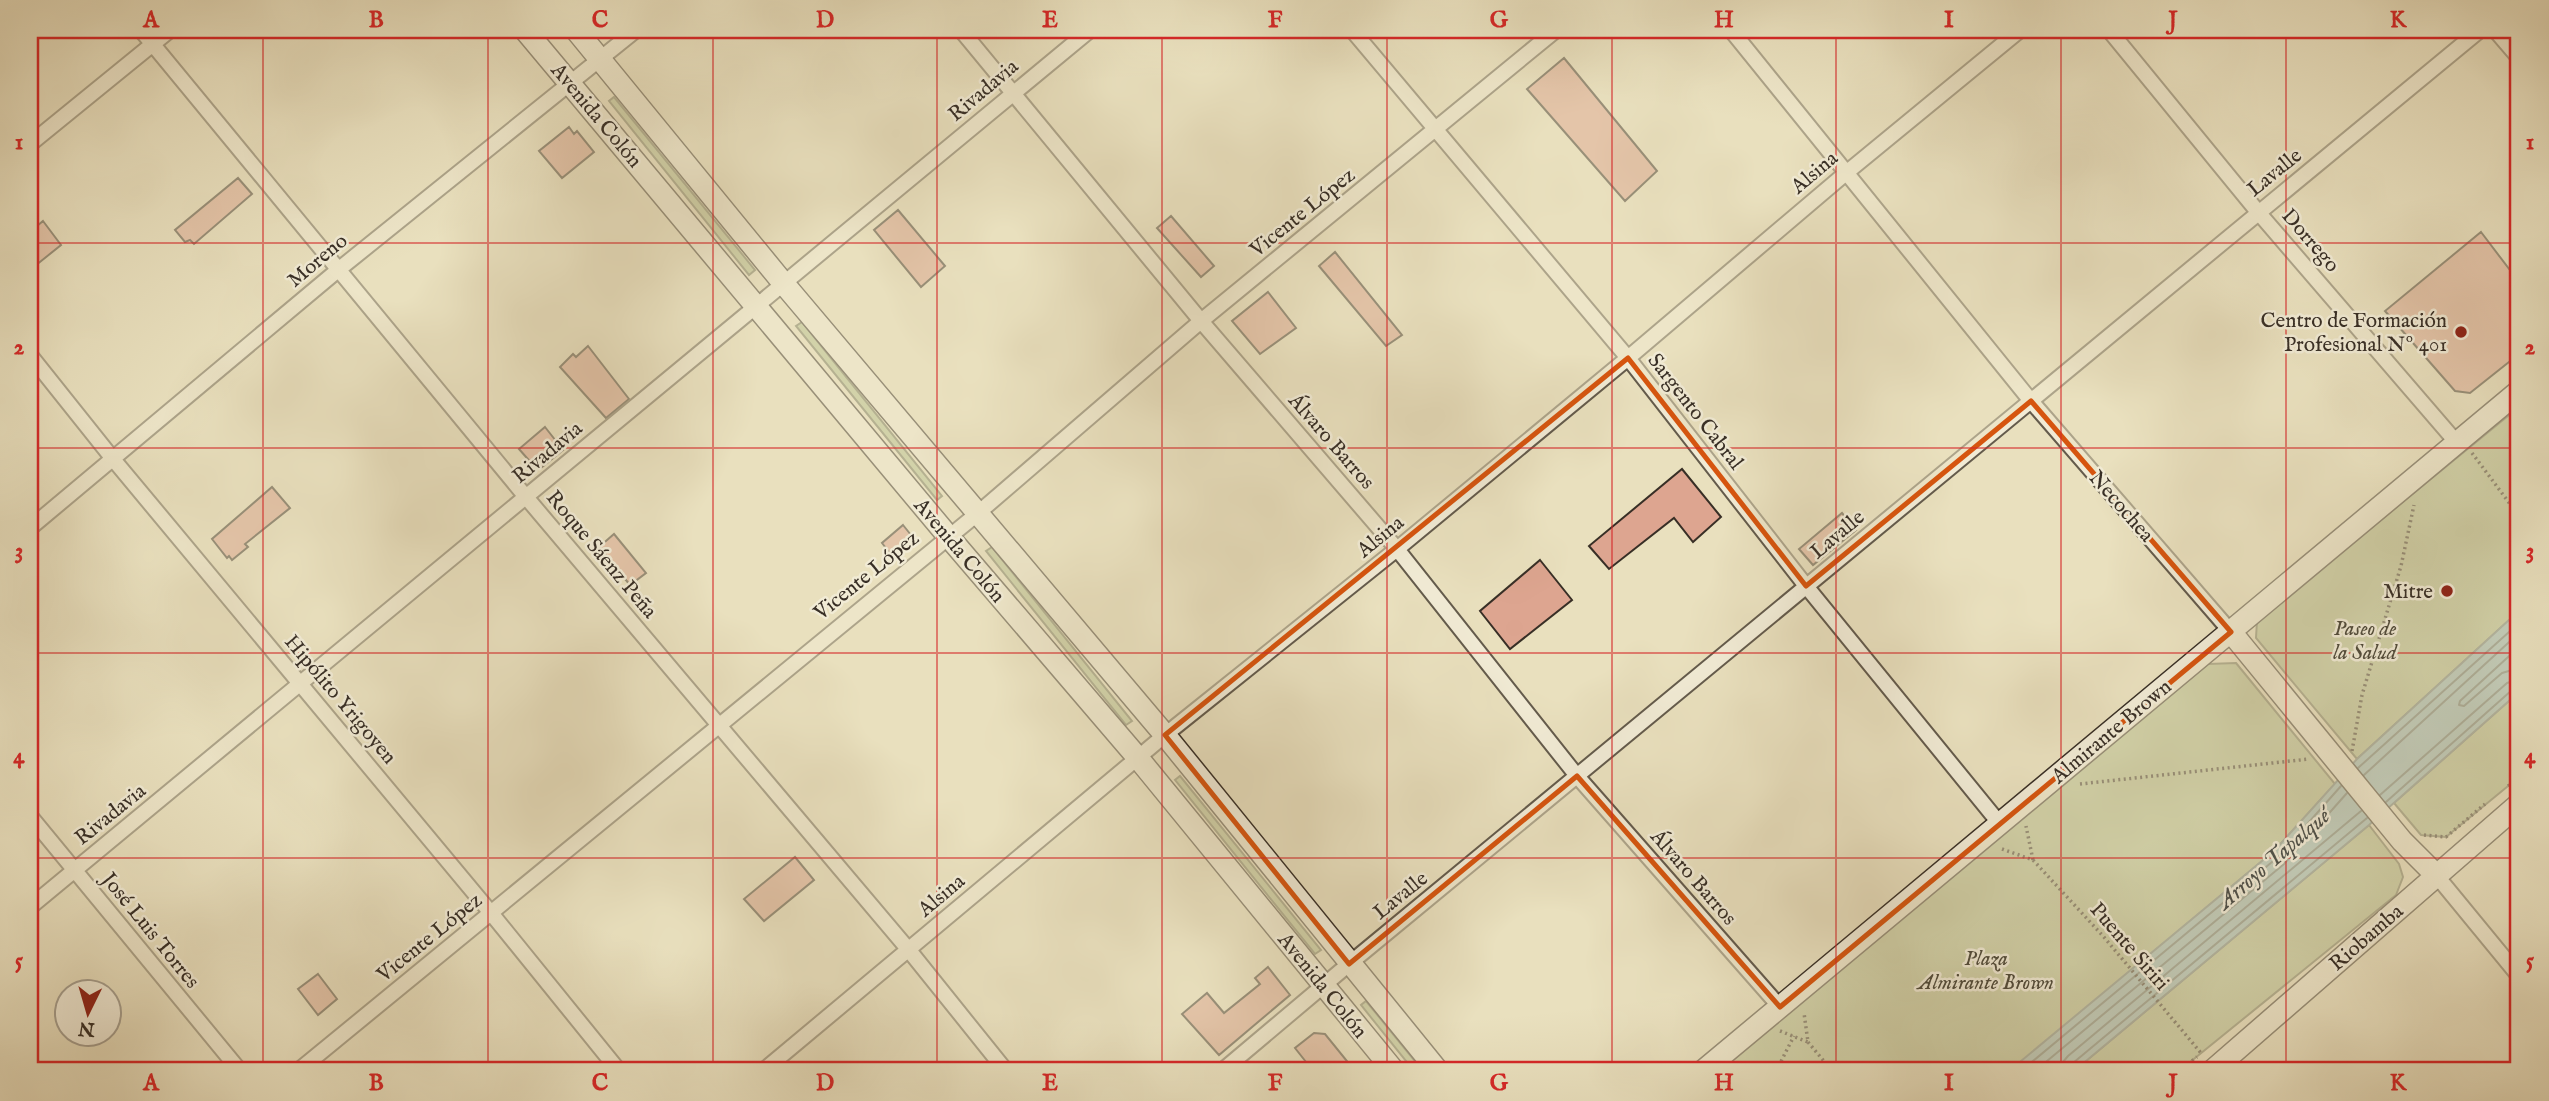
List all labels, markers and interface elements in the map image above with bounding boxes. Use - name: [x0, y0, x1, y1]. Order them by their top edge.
- text: A: [142, 6, 160, 35]
- text: B: [368, 6, 384, 35]
- text: C: [592, 6, 609, 35]
- text: D: [816, 6, 834, 35]
- text: E: [1042, 6, 1058, 35]
- text: F: [1268, 6, 1283, 35]
- text: G: [1490, 6, 1509, 35]
- text: H: [1714, 6, 1734, 35]
- text: I: [1944, 6, 1954, 35]
- text: J: [2165, 6, 2178, 35]
- text: K: [2390, 6, 2408, 35]
- street label: Rivadavia: [943, 53, 1025, 128]
- street label: Avenida Colón: [544, 57, 647, 174]
- text: 1: [15, 128, 23, 157]
- text: 1: [2526, 128, 2534, 157]
- street label: Lavalle: [2242, 143, 2308, 204]
- street label: Alsina: [1785, 145, 1845, 201]
- street label: Vicente López: [1244, 162, 1361, 264]
- street label: Dorrego: [2275, 204, 2345, 278]
- street label: Moreno: [282, 228, 354, 294]
- place label: Centro de Formación Profesional Nº 401: [2261, 308, 2447, 359]
- marker: Centro de Formación Profesional Nº 401: [2453, 324, 2469, 340]
- text: 2: [14, 333, 25, 362]
- text: 2: [2525, 333, 2536, 362]
- street label: Sargento Cabral: [1641, 348, 1749, 476]
- street label: Álvaro Barros: [1281, 387, 1381, 496]
- street label: Rivadavia: [507, 415, 589, 490]
- street label: Necochea: [2082, 466, 2160, 549]
- street label: Roque Sáenz Peña: [539, 485, 663, 625]
- street label: Avenida Colón: [907, 492, 1010, 609]
- street label: Lavalle: [1805, 504, 1871, 566]
- street label: Alsina: [1351, 509, 1411, 565]
- street label: Vicente López: [808, 525, 925, 627]
- text: 3: [15, 537, 23, 566]
- text: 3: [2526, 537, 2534, 566]
- place label: Mitre: [2383, 579, 2433, 606]
- marker: Mitre: [2439, 583, 2455, 599]
- park label: Paseo de la Salud: [2333, 616, 2399, 667]
- street label: Hipólito Yrigoyen: [278, 630, 402, 770]
- street label: Almirante Brown: [2046, 674, 2178, 791]
- text: 4: [13, 742, 25, 771]
- text: 4: [2524, 742, 2536, 771]
- street label: Rivadavia: [70, 778, 153, 852]
- water label: Arroyo Tapalqué: [2210, 800, 2339, 917]
- street label: Álvaro Barros: [1643, 823, 1743, 932]
- street label: José Luis Torres: [94, 866, 205, 994]
- street label: Lavalle: [1368, 866, 1434, 927]
- street label: Alsina: [912, 868, 972, 924]
- street label: Vicente López: [371, 887, 488, 989]
- street label: Puente Siriri: [2083, 897, 2175, 997]
- street label: Riobamba: [2324, 898, 2410, 978]
- street label: Avenida Colón: [1270, 927, 1373, 1044]
- park label: Plaza Almirante Brown: [1916, 946, 2054, 997]
- text: 5: [15, 947, 24, 976]
- text: 5: [2526, 947, 2535, 976]
- north arrow: [52, 978, 122, 1048]
- text: N: [77, 1015, 97, 1041]
- text: A: [142, 1069, 160, 1098]
- text: B: [368, 1069, 384, 1098]
- text: C: [592, 1069, 609, 1098]
- text: D: [816, 1069, 834, 1098]
- text: E: [1042, 1069, 1058, 1098]
- text: F: [1268, 1069, 1283, 1098]
- text: G: [1490, 1069, 1509, 1098]
- text: H: [1714, 1069, 1734, 1098]
- text: I: [1944, 1069, 1954, 1098]
- text: J: [2165, 1069, 2178, 1098]
- text: K: [2390, 1069, 2408, 1098]

